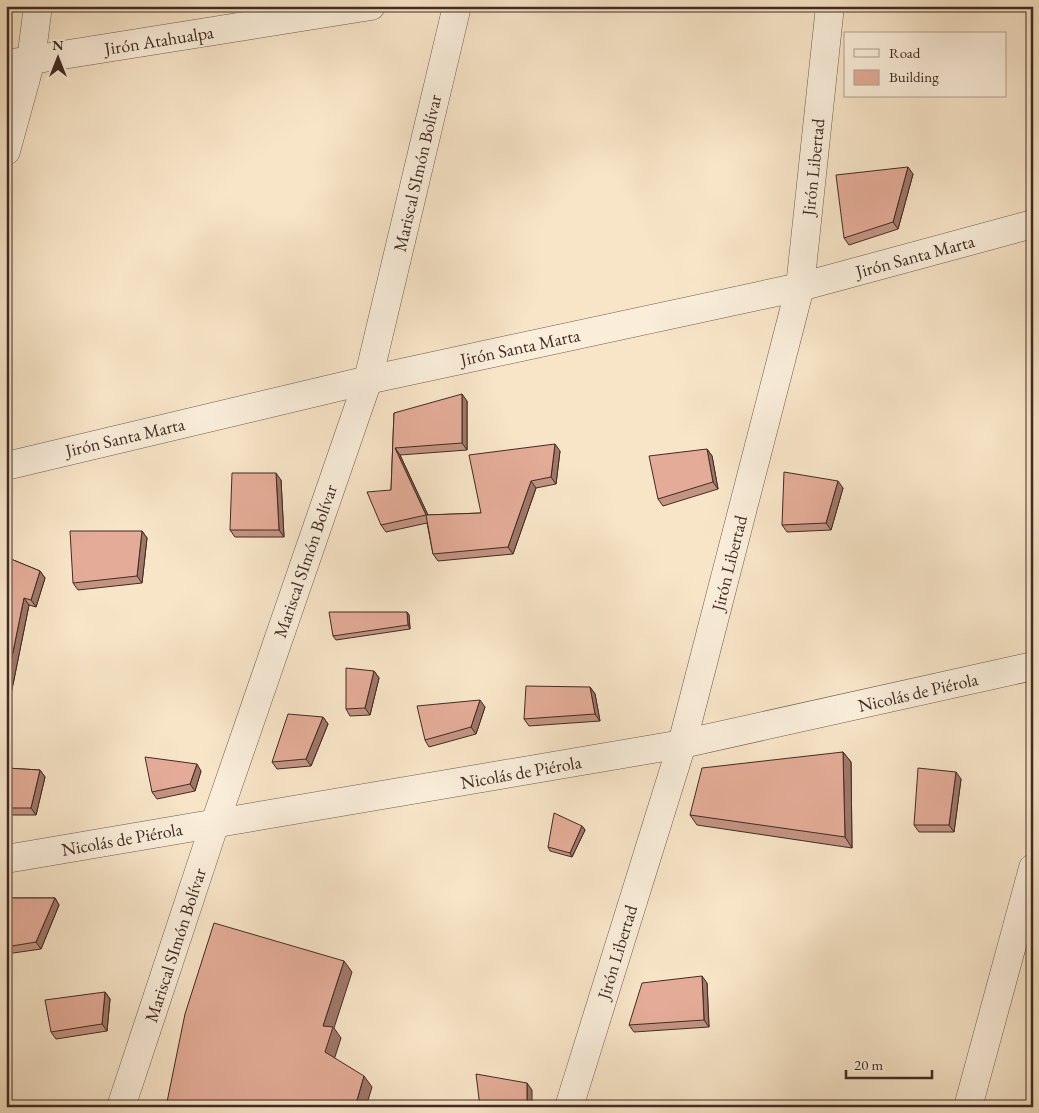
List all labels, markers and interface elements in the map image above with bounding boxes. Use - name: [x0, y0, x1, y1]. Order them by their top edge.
- street label: Jirón Atahualpa: [101, 20, 216, 60]
- north arrow: [32, 32, 82, 82]
- legend: [844, 32, 1006, 98]
- text: N: [52, 36, 64, 54]
- text: Road: [889, 43, 921, 62]
- text: Building: [889, 67, 939, 86]
- street label: Mariscal SImón Bolívar: [388, 92, 446, 254]
- street label: Jirón Libertad: [796, 116, 830, 219]
- street label: Jirón Santa Marta: [851, 229, 978, 283]
- street label: Jirón Santa Marta: [456, 323, 583, 371]
- street label: Jirón Santa Marta: [61, 412, 188, 462]
- street label: Mariscal SImón Bolívar: [268, 481, 342, 641]
- street label: Jirón Libertad: [706, 512, 752, 615]
- street label: Nicolás de Piérola: [856, 667, 981, 717]
- street label: Nicolás de Piérola: [459, 750, 584, 794]
- street label: Nicolás de Piérola: [60, 817, 185, 861]
- street label: Mariscal SImón Bolívar: [139, 865, 211, 1025]
- street label: Jirón Libertad: [591, 901, 643, 1004]
- scale bar: [846, 1048, 933, 1080]
- text: 20 m: [854, 1055, 883, 1074]

